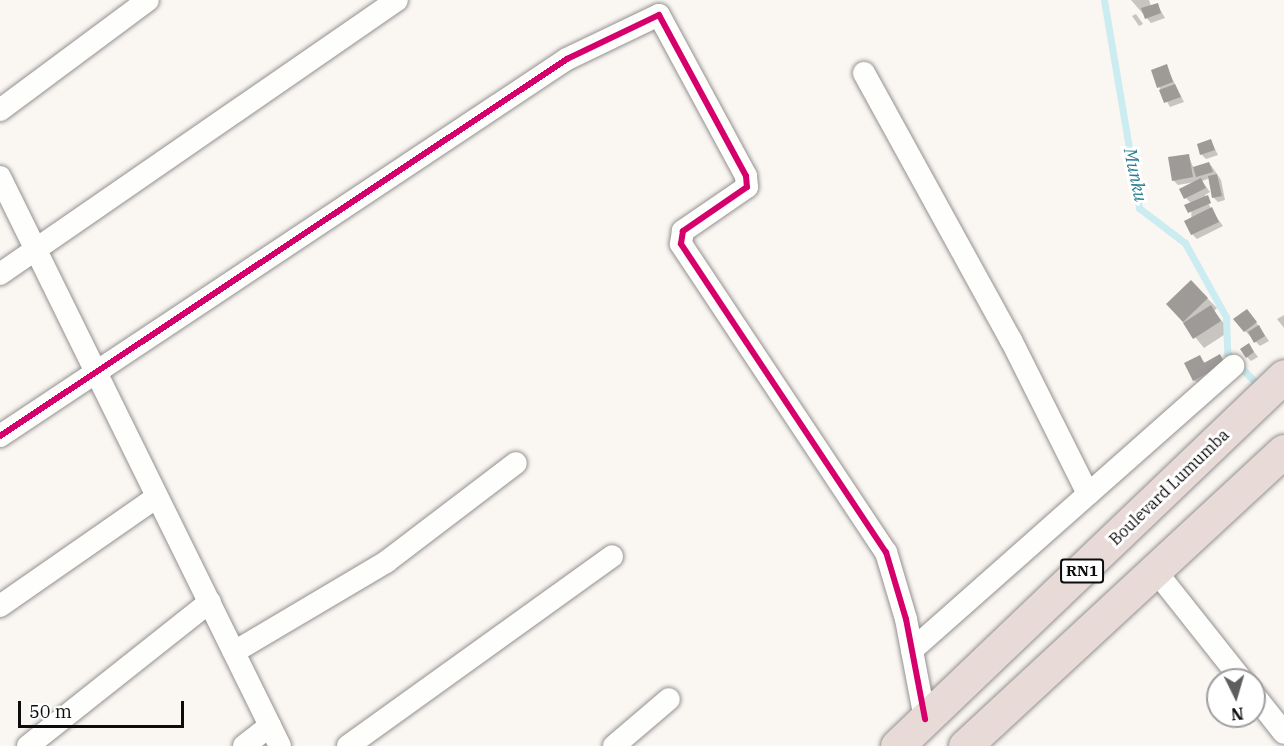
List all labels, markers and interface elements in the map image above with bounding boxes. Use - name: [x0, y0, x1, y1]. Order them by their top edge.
- water label: Munku: [1119, 146, 1151, 204]
- street label: Boulevard Lumumba: [1105, 425, 1233, 549]
- road number: RN1: [1060, 559, 1104, 583]
- north arrow: [1206, 668, 1266, 728]
- scale bar: [21, 689, 188, 727]
- text: 50 m: [29, 700, 72, 723]
- text: N: [1230, 703, 1245, 724]

